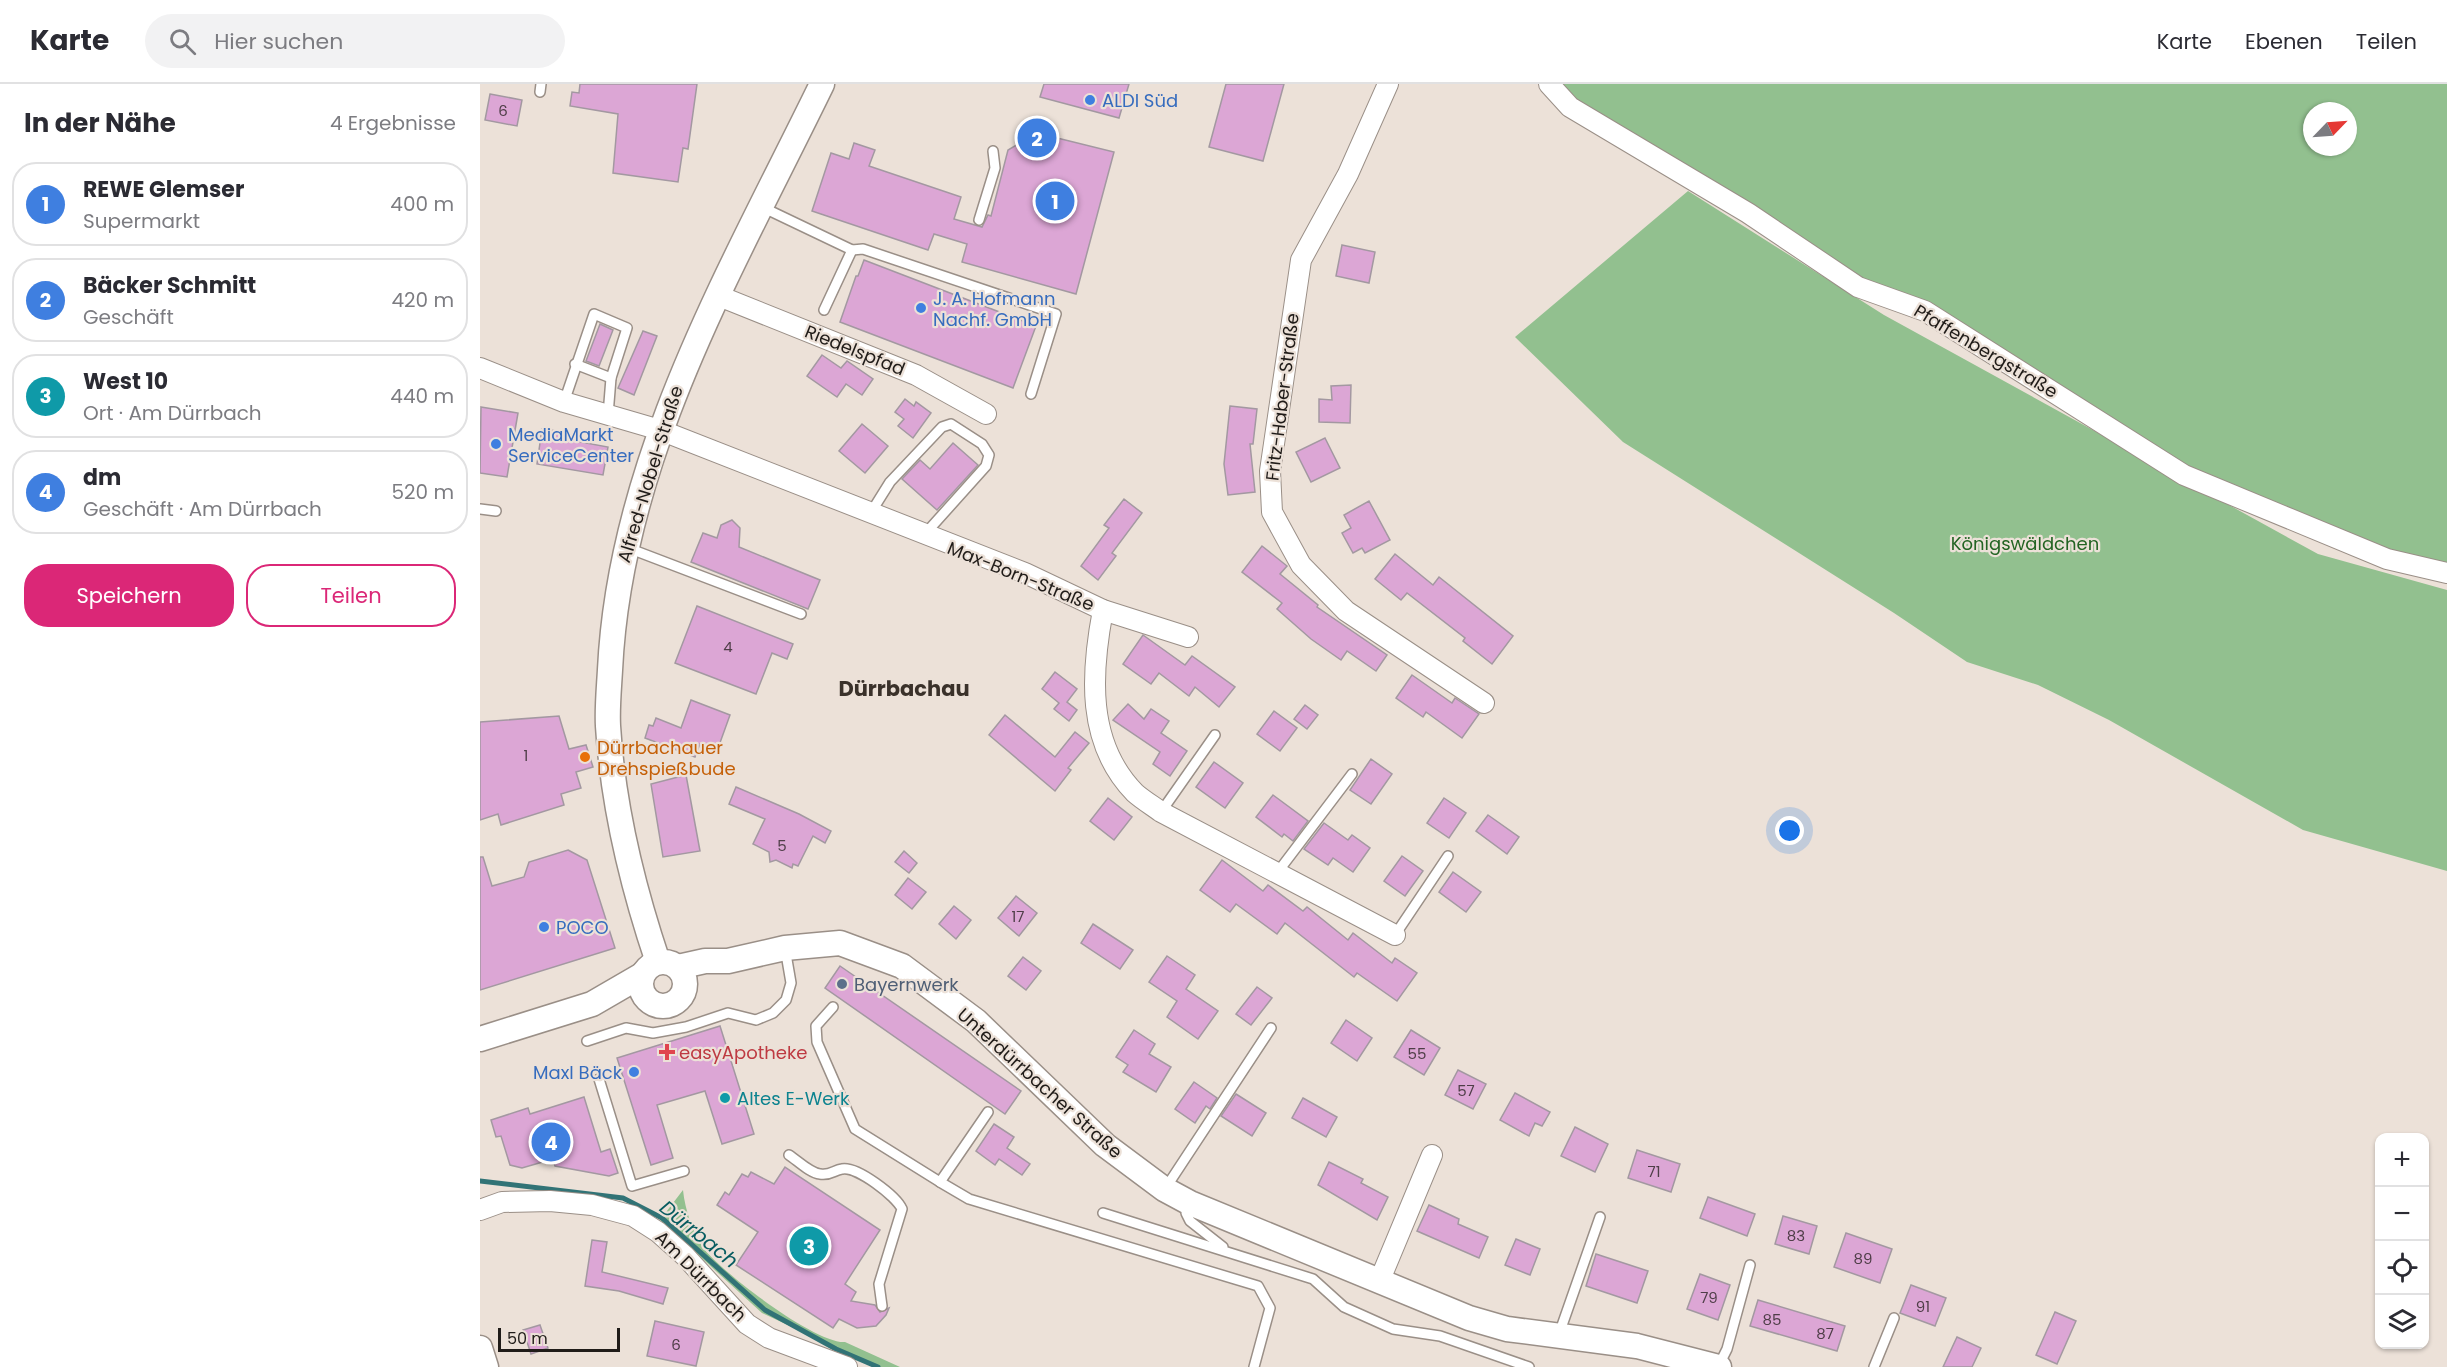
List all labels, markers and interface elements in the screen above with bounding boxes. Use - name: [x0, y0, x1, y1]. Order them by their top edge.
- search box: [145, 14, 565, 68]
- text: Karte: [30, 21, 109, 60]
- icon: search: [166, 25, 199, 58]
- text: Hier suchen: [214, 26, 343, 57]
- text: Karte: [2157, 27, 2212, 56]
- text: Ebenen: [2245, 27, 2323, 56]
- text: Teilen: [2356, 27, 2417, 56]
- place label: ALDI Süd: [1102, 88, 1178, 113]
- marker: ALDI Süd: [1083, 93, 1097, 107]
- house number: 6: [498, 100, 508, 121]
- north arrow: [2303, 102, 2357, 156]
- text: In der Nähe: [24, 105, 176, 141]
- text: 4 Ergebnisse: [330, 109, 456, 137]
- pin: 2: [1018, 116, 1056, 160]
- text: REWE Glemser: [83, 174, 244, 205]
- pin: 1: [1036, 178, 1074, 224]
- text: 1: [42, 190, 49, 218]
- text: 400 m: [390, 190, 454, 218]
- text: Supermarkt: [83, 207, 200, 235]
- text: Bäcker Schmitt: [83, 270, 256, 301]
- text: 2: [40, 286, 51, 314]
- text: 420 m: [391, 286, 454, 314]
- place label: J. A. Hofmann Nachf. GmbH: [933, 286, 1056, 332]
- street label: Pfaffenbergstraße: [1909, 298, 2063, 404]
- marker: J. A. Hofmann Nachf. GmbH: [914, 301, 928, 315]
- text: Geschäft: [83, 303, 174, 331]
- street label: Fritz-Haber-Straße: [1259, 312, 1305, 482]
- street label: Riedelspfad: [801, 319, 909, 381]
- text: West 10: [83, 366, 168, 397]
- text: 3: [39, 382, 52, 410]
- text: 440 m: [390, 382, 454, 410]
- street label: Alfred-Nobel-Straße: [611, 382, 689, 566]
- text: Ort · Am Dürrbach: [83, 399, 262, 427]
- place label: MediaMarkt ServiceCenter: [508, 422, 634, 468]
- marker: MediaMarkt ServiceCenter: [489, 437, 503, 451]
- text: dm: [83, 462, 121, 493]
- text: 4: [39, 478, 52, 506]
- text: 520 m: [391, 478, 454, 506]
- text: Geschäft · Am Dürrbach: [83, 495, 322, 523]
- park label: Königswäldchen: [1951, 531, 2099, 556]
- street label: Max-Born-Straße: [944, 535, 1098, 617]
- button: Speichern: [24, 564, 234, 627]
- button: Teilen: [246, 564, 456, 627]
- house number: 4: [723, 636, 733, 657]
- district label: Dürrbachau: [838, 674, 970, 703]
- place label: Dürrbachauer Drehspießbude: [597, 735, 736, 781]
- house number: 1: [524, 745, 528, 766]
- marker: Dürrbachauer Drehspießbude: [578, 750, 592, 764]
- your location: [1775, 816, 1804, 845]
- house number: 5: [777, 835, 787, 856]
- house number: 17: [1012, 906, 1025, 927]
- place label: POCO: [556, 915, 609, 940]
- marker: POCO: [537, 920, 551, 934]
- place label: Bayernwerk: [854, 972, 959, 997]
- marker: Bayernwerk: [835, 977, 849, 991]
- street label: Unterdürrbacher Straße: [952, 1002, 1128, 1164]
- place label: easyApotheke: [679, 1040, 807, 1065]
- house number: 55: [1408, 1043, 1426, 1064]
- marker: easyApotheke: [660, 1045, 674, 1059]
- place label: Maxl Bäck: [533, 1060, 623, 1085]
- marker: Maxl Bäck: [627, 1065, 641, 1079]
- house number: 57: [1457, 1080, 1475, 1101]
- place label: Altes E-Werk: [737, 1086, 850, 1111]
- marker: Altes E-Werk: [718, 1091, 732, 1105]
- pin: 4: [532, 1120, 570, 1164]
- map controls: [2375, 1133, 2429, 1349]
- button: +: [2375, 1133, 2429, 1187]
- house number: 71: [1648, 1161, 1661, 1182]
- button: −: [2375, 1187, 2429, 1241]
- water label: Dürrbach: [654, 1194, 744, 1274]
- pin: 3: [790, 1224, 828, 1268]
- street label: Am Dürrbach: [650, 1225, 752, 1327]
- house number: 83: [1787, 1225, 1805, 1246]
- button: locate: [2375, 1241, 2429, 1295]
- house number: 89: [1854, 1248, 1872, 1269]
- house number: 79: [1700, 1287, 1718, 1308]
- button: layers: [2375, 1295, 2429, 1349]
- house number: 91: [1916, 1296, 1930, 1317]
- house number: 85: [1763, 1309, 1781, 1330]
- house number: 87: [1816, 1323, 1834, 1344]
- scale bar: [498, 1325, 620, 1352]
- text: 50 m: [507, 1327, 548, 1350]
- house number: 6: [671, 1334, 681, 1355]

